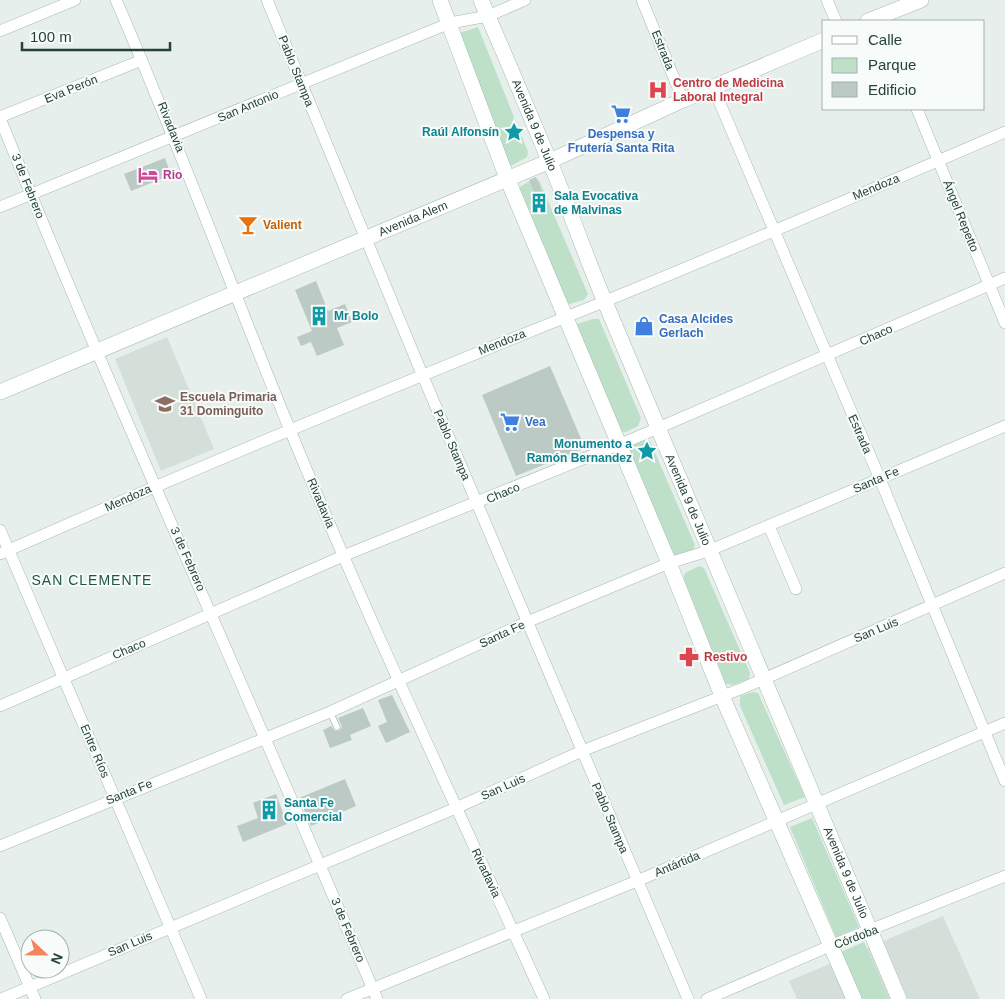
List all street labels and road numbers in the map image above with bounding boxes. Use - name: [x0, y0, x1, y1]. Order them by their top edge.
- street label: Estrada: [649, 28, 677, 72]
- street label: Pablo Stampa: [275, 33, 317, 109]
- street label: Eva Perón: [42, 72, 100, 106]
- street label: Avenida 9 de Julio: [509, 77, 560, 173]
- street label: San Antonio: [215, 87, 281, 125]
- street label: Rivadavia: [155, 100, 187, 154]
- street label: 3 de Febrero: [9, 152, 47, 221]
- street label: Mendoza: [851, 171, 902, 203]
- street label: Ángel Repetto: [940, 178, 983, 254]
- street label: Avenida Alem: [377, 198, 450, 239]
- street label: Chaco: [857, 321, 895, 348]
- street label: Mendoza: [476, 326, 528, 358]
- street label: Pablo Stampa: [431, 408, 473, 483]
- street label: Estrada: [845, 412, 875, 456]
- street label: Avenida 9 de Julio: [663, 452, 714, 548]
- street label: Santa Fe: [851, 464, 901, 496]
- street label: Rivadavia: [304, 476, 338, 530]
- street label: Chaco: [484, 480, 522, 506]
- street label: Mendoza: [103, 481, 154, 514]
- street label: 3 de Febrero: [168, 525, 208, 594]
- street label: San Luis: [852, 614, 900, 646]
- street label: Santa Fe: [477, 617, 527, 651]
- street label: Chaco: [110, 636, 148, 662]
- street label: Entre Ríos: [77, 722, 113, 780]
- street label: San Luis: [479, 771, 527, 803]
- street label: Santa Fe: [104, 776, 154, 808]
- street label: Pablo Stampa: [589, 781, 631, 856]
- street label: Avenida 9 de Julio: [821, 825, 872, 921]
- street label: Rivadavia: [469, 846, 504, 900]
- street label: Antártida: [652, 848, 702, 880]
- street label: 3 de Febrero: [328, 896, 368, 965]
- street label: Córdoba: [832, 922, 880, 952]
- street label: San Luis: [106, 928, 154, 960]

